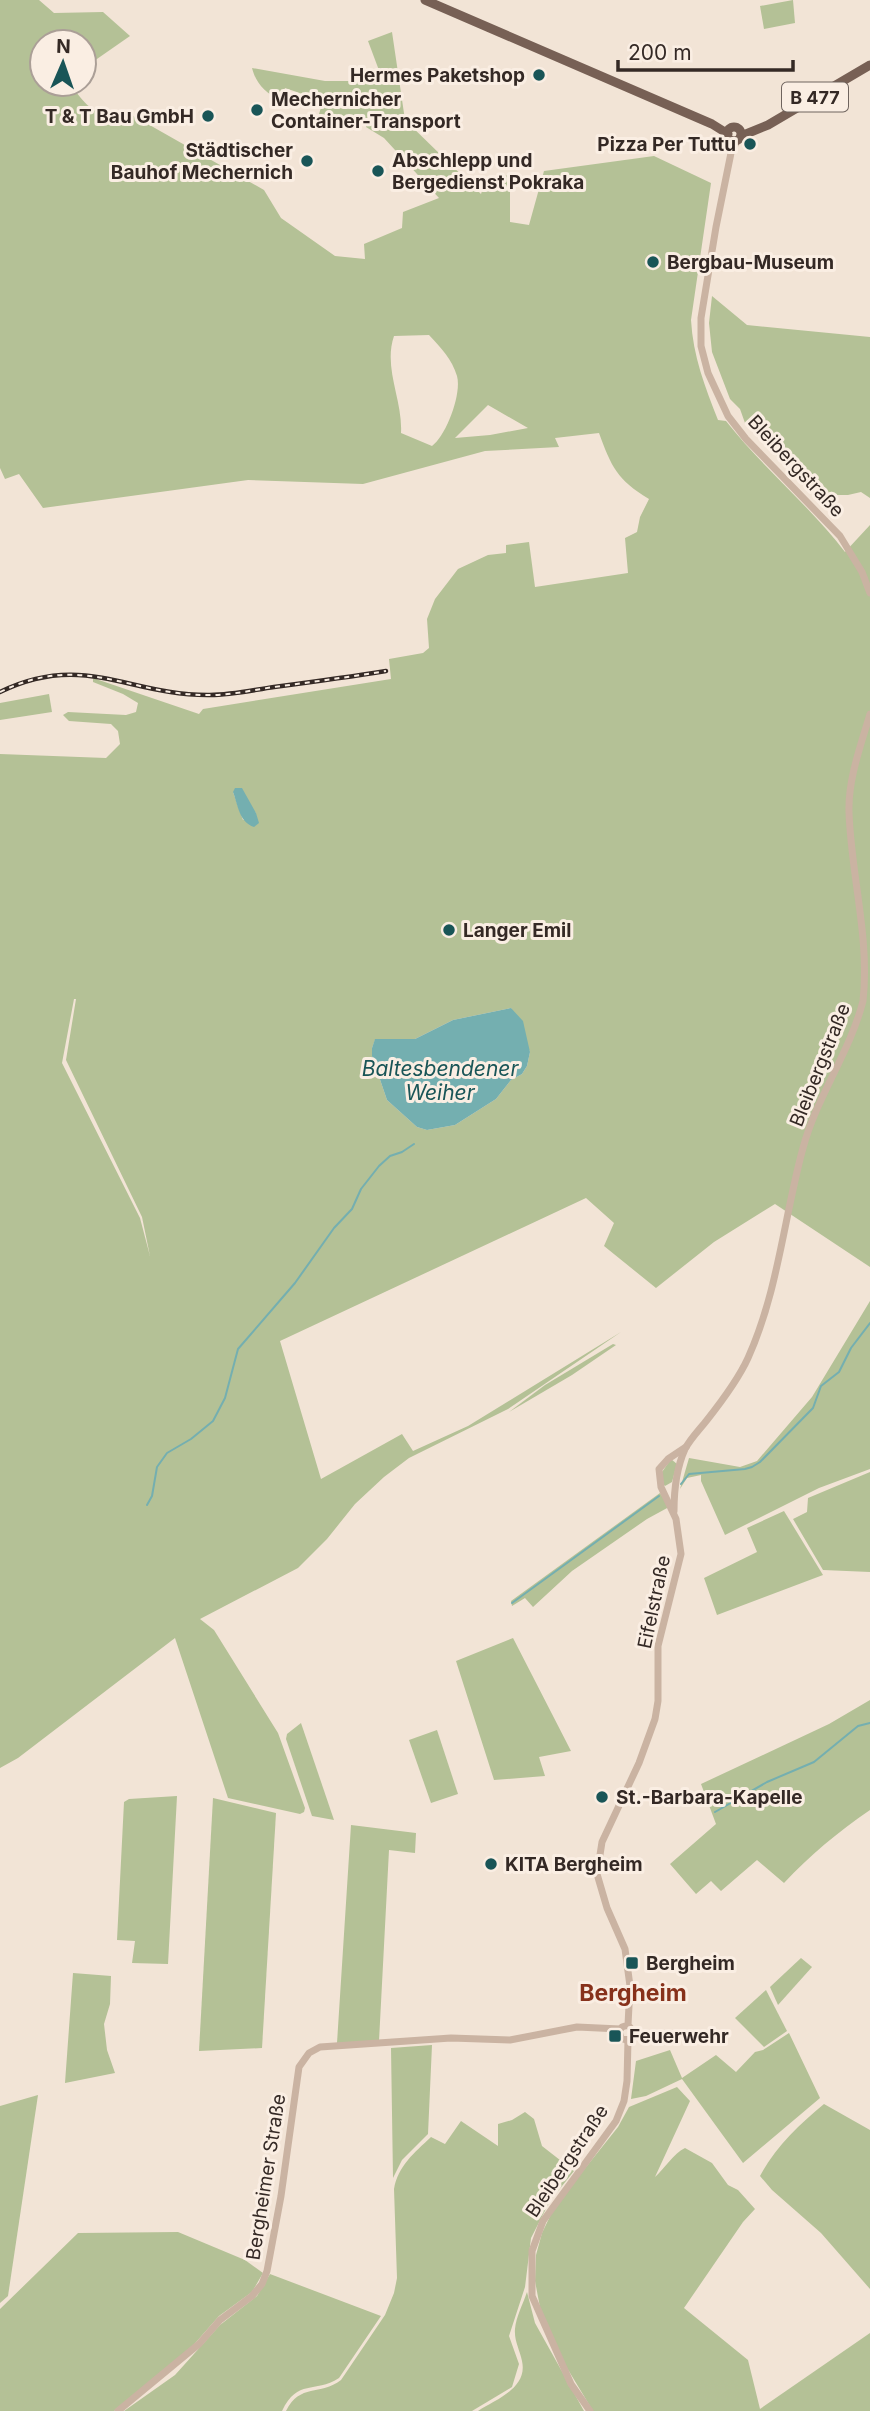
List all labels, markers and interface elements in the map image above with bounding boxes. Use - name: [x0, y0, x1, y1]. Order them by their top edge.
- north arrow: [28, 28, 98, 98]
- scale bar: [618, 28, 793, 72]
- text: N: [56, 35, 71, 58]
- text: 200 m: [628, 40, 692, 65]
- place label: Hermes Paketshop: [350, 64, 525, 87]
- marker: Hermes Paketshop: [531, 67, 547, 83]
- road number: B 477: [782, 82, 848, 112]
- place label: Mechernicher Container-Transport: [271, 88, 461, 133]
- marker: Mechernicher Container-Transport: [249, 102, 265, 118]
- place label: T & T Bau GmbH: [45, 105, 194, 128]
- marker: T & T Bau GmbH: [200, 108, 216, 124]
- place label: Pizza Per Tuttu: [597, 133, 736, 156]
- marker: Pizza Per Tuttu: [742, 136, 758, 152]
- place label: Städtischer Bauhof Mechernich: [111, 139, 293, 184]
- place label: Abschlepp und Bergedienst Pokraka: [392, 149, 584, 194]
- marker: Städtischer Bauhof Mechernich: [299, 153, 315, 169]
- marker: Abschlepp und Bergedienst Pokraka: [370, 163, 386, 179]
- place label: Bergbau-Museum: [667, 251, 834, 274]
- marker: Bergbau-Museum: [645, 254, 661, 270]
- street label: Bleibergstraße: [743, 410, 849, 522]
- place label: Langer Emil: [463, 919, 571, 942]
- marker: Langer Emil: [441, 922, 457, 938]
- street label: Bleibergstraße: [785, 1000, 855, 1130]
- water label: Baltesbendener Weiher: [362, 1056, 519, 1105]
- street label: Eifelstraße: [633, 1553, 675, 1651]
- place label: St.-Barbara-Kapelle: [616, 1786, 802, 1809]
- marker: St.-Barbara-Kapelle: [594, 1789, 610, 1805]
- place label: KITA Bergheim: [505, 1853, 642, 1876]
- marker: KITA Bergheim: [483, 1856, 499, 1872]
- place label: Bergheim: [646, 1952, 735, 1975]
- marker: Bergheim: [624, 1955, 640, 1971]
- district label: Bergheim: [579, 1979, 687, 2007]
- place label: Feuerwehr: [629, 2025, 729, 2048]
- marker: Feuerwehr: [607, 2028, 623, 2044]
- street label: Bergheimer Straße: [241, 2092, 291, 2262]
- street label: Bleibergstraße: [521, 2100, 613, 2222]

